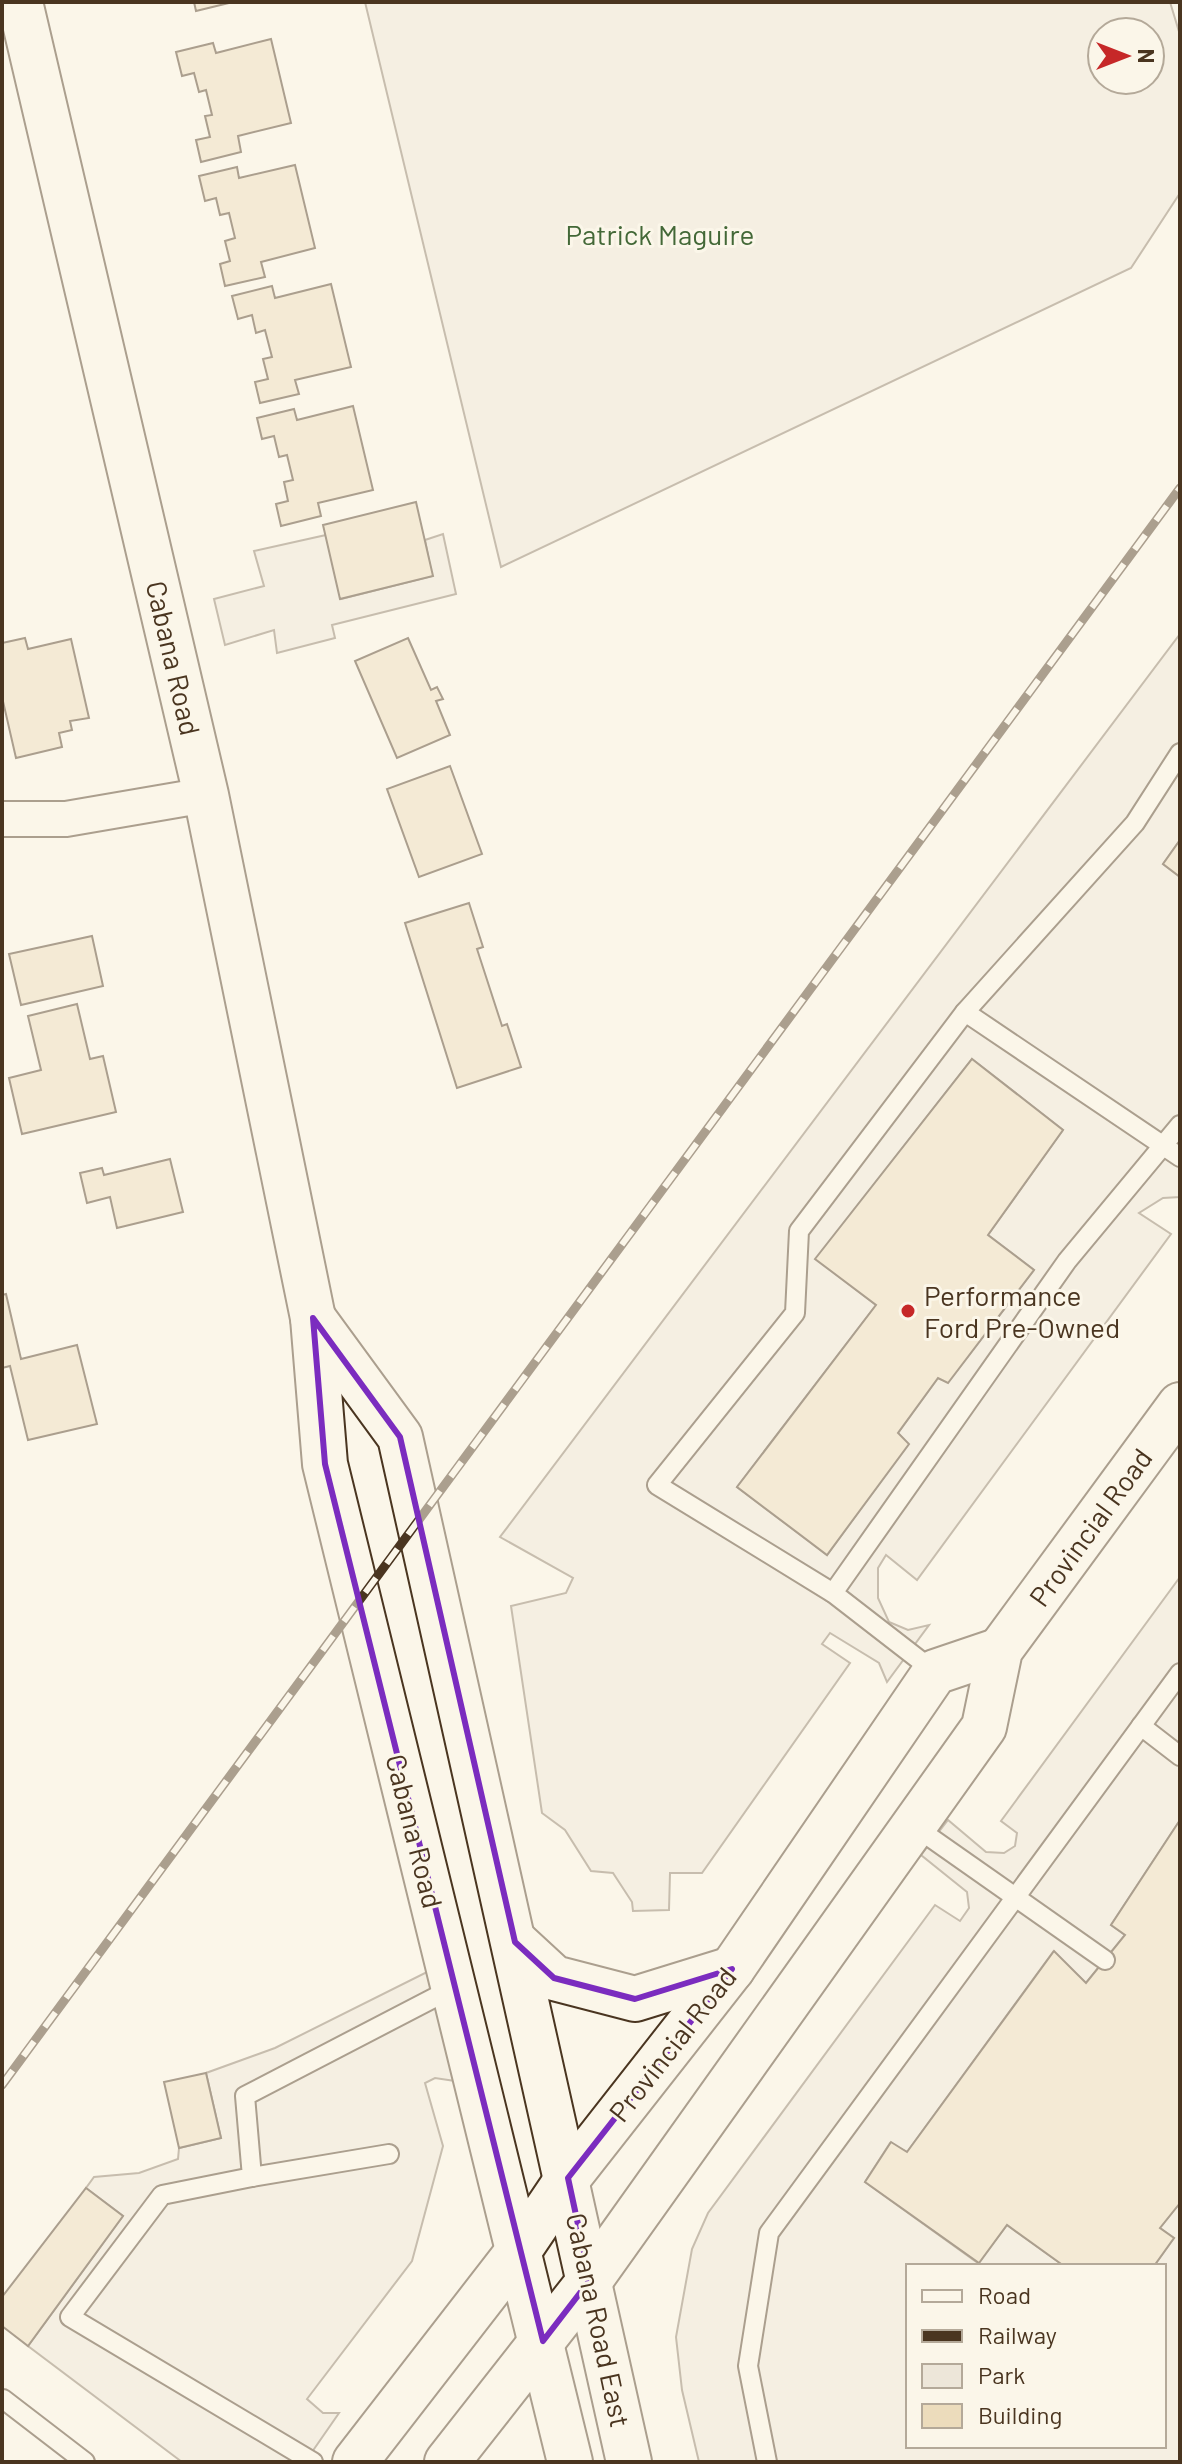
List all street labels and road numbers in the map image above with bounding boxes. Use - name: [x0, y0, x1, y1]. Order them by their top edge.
- street label: Cabana Road: [140, 577, 208, 739]
- street label: Provincial Road: [1021, 1442, 1159, 1612]
- street label: Cabana Road: [379, 1750, 451, 1912]
- street label: Provincial Road: [601, 1960, 743, 2128]
- street label: Cabana Road East: [560, 2210, 638, 2430]

